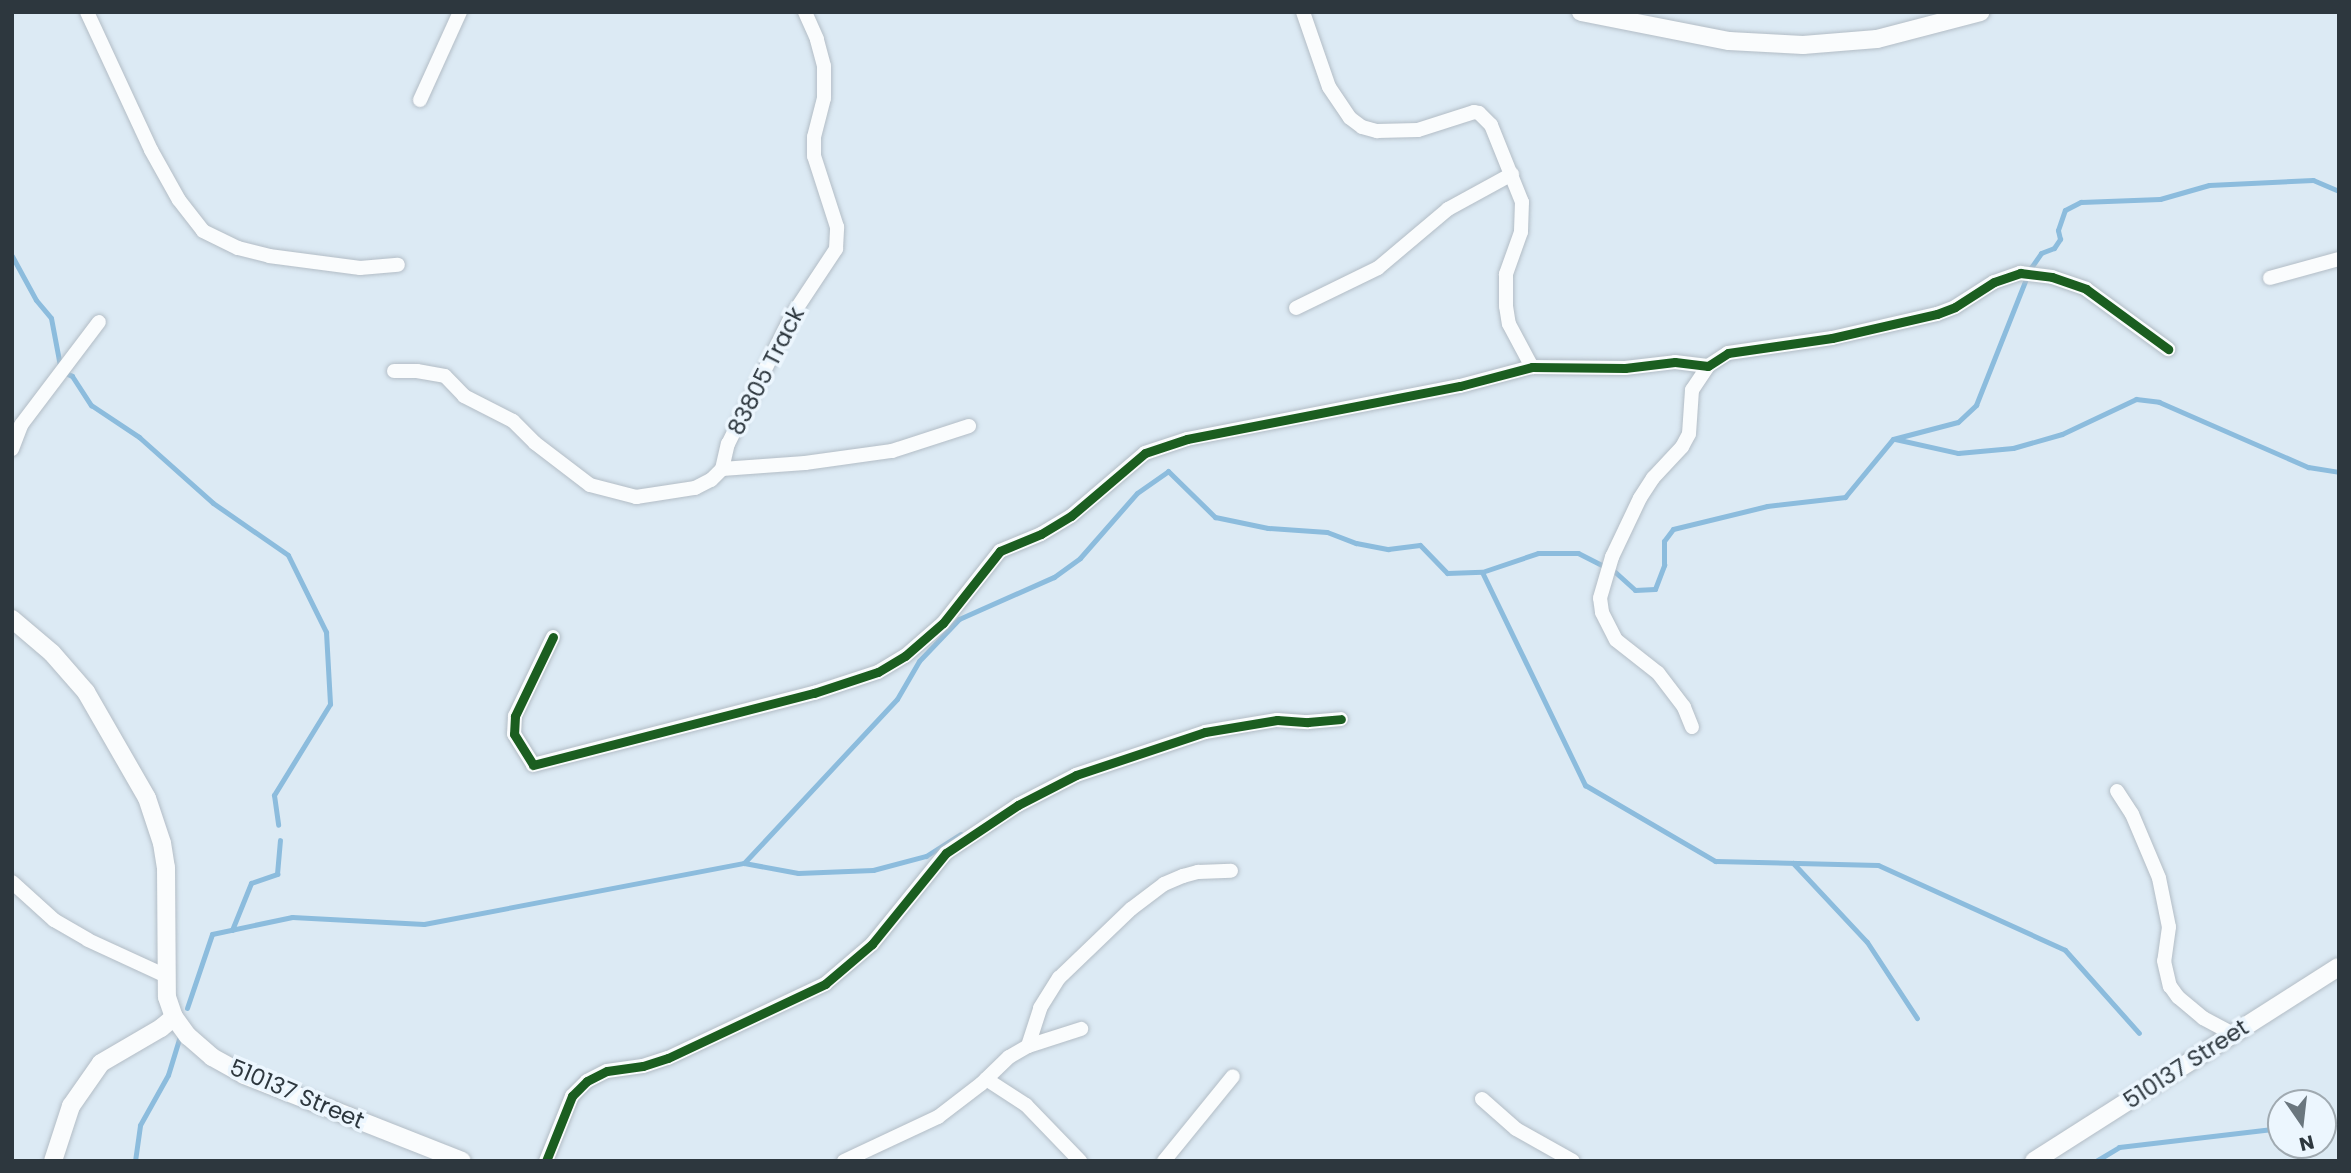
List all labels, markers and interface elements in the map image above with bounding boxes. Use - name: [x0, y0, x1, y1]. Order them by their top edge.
- street label: 83805 Track: [722, 302, 810, 440]
- street label: 510137 Street: [2118, 1013, 2254, 1115]
- street label: 510137 Street: [226, 1053, 368, 1135]
- north arrow: [2267, 1089, 2337, 1159]
- text: N: [2297, 1128, 2317, 1158]

